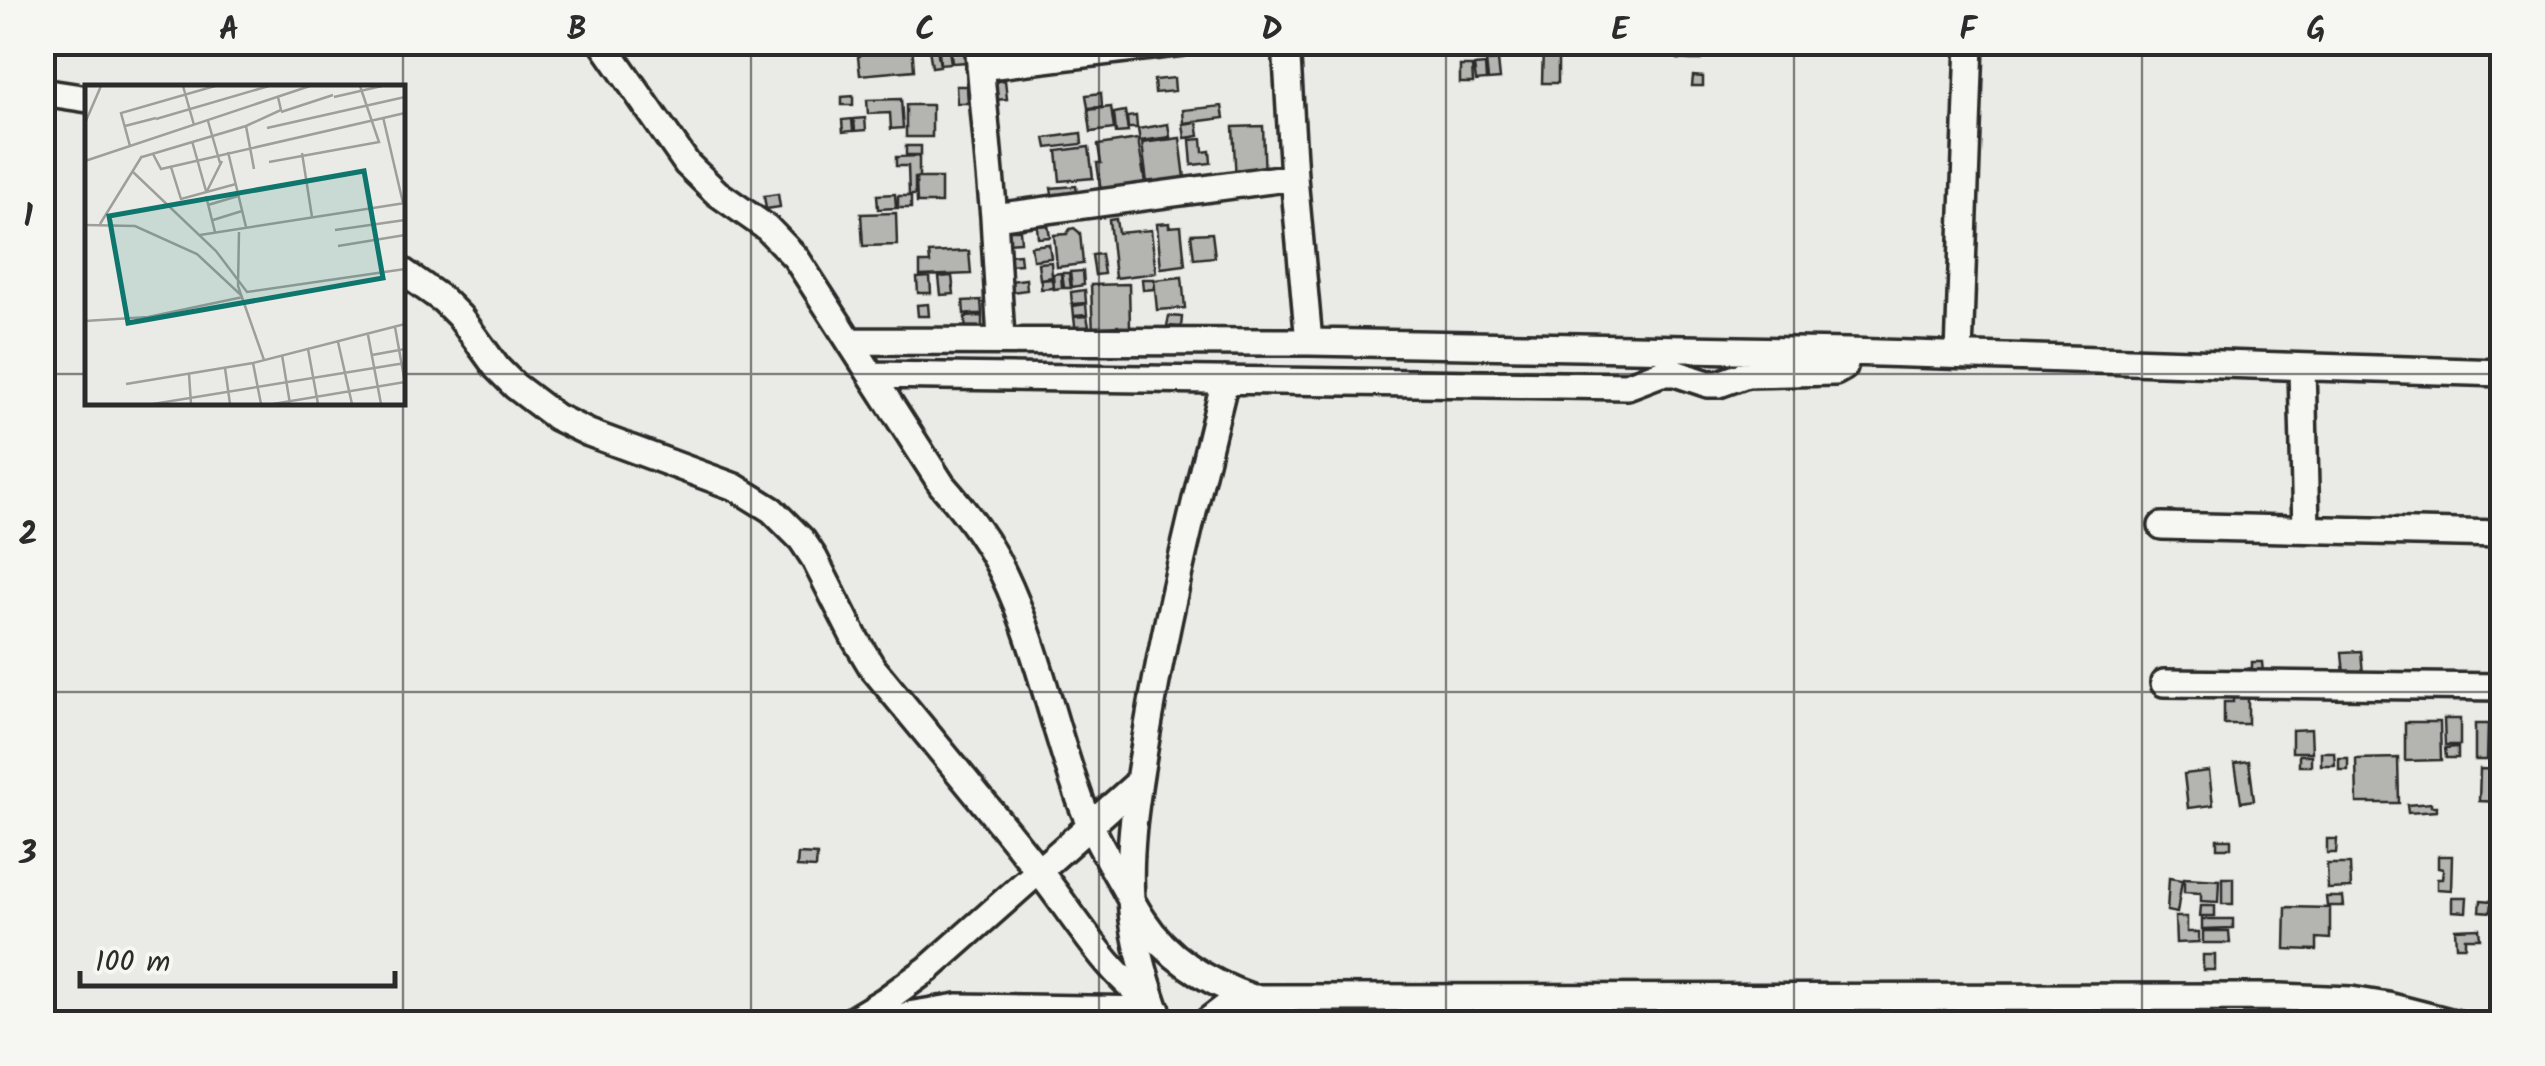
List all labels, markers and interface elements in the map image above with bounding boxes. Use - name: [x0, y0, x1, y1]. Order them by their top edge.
- text: A: [219, 5, 239, 56]
- text: B: [567, 5, 587, 56]
- text: C: [915, 5, 935, 56]
- text: D: [1261, 5, 1283, 56]
- text: E: [1611, 5, 1630, 56]
- text: F: [1959, 5, 1978, 56]
- text: G: [2306, 5, 2326, 56]
- inset map: [85, 85, 405, 405]
- text: 1: [23, 192, 33, 243]
- text: 2: [19, 510, 37, 561]
- text: 3: [18, 829, 37, 880]
- scale bar: [80, 926, 395, 988]
- text: 100 m: [95, 939, 170, 987]

